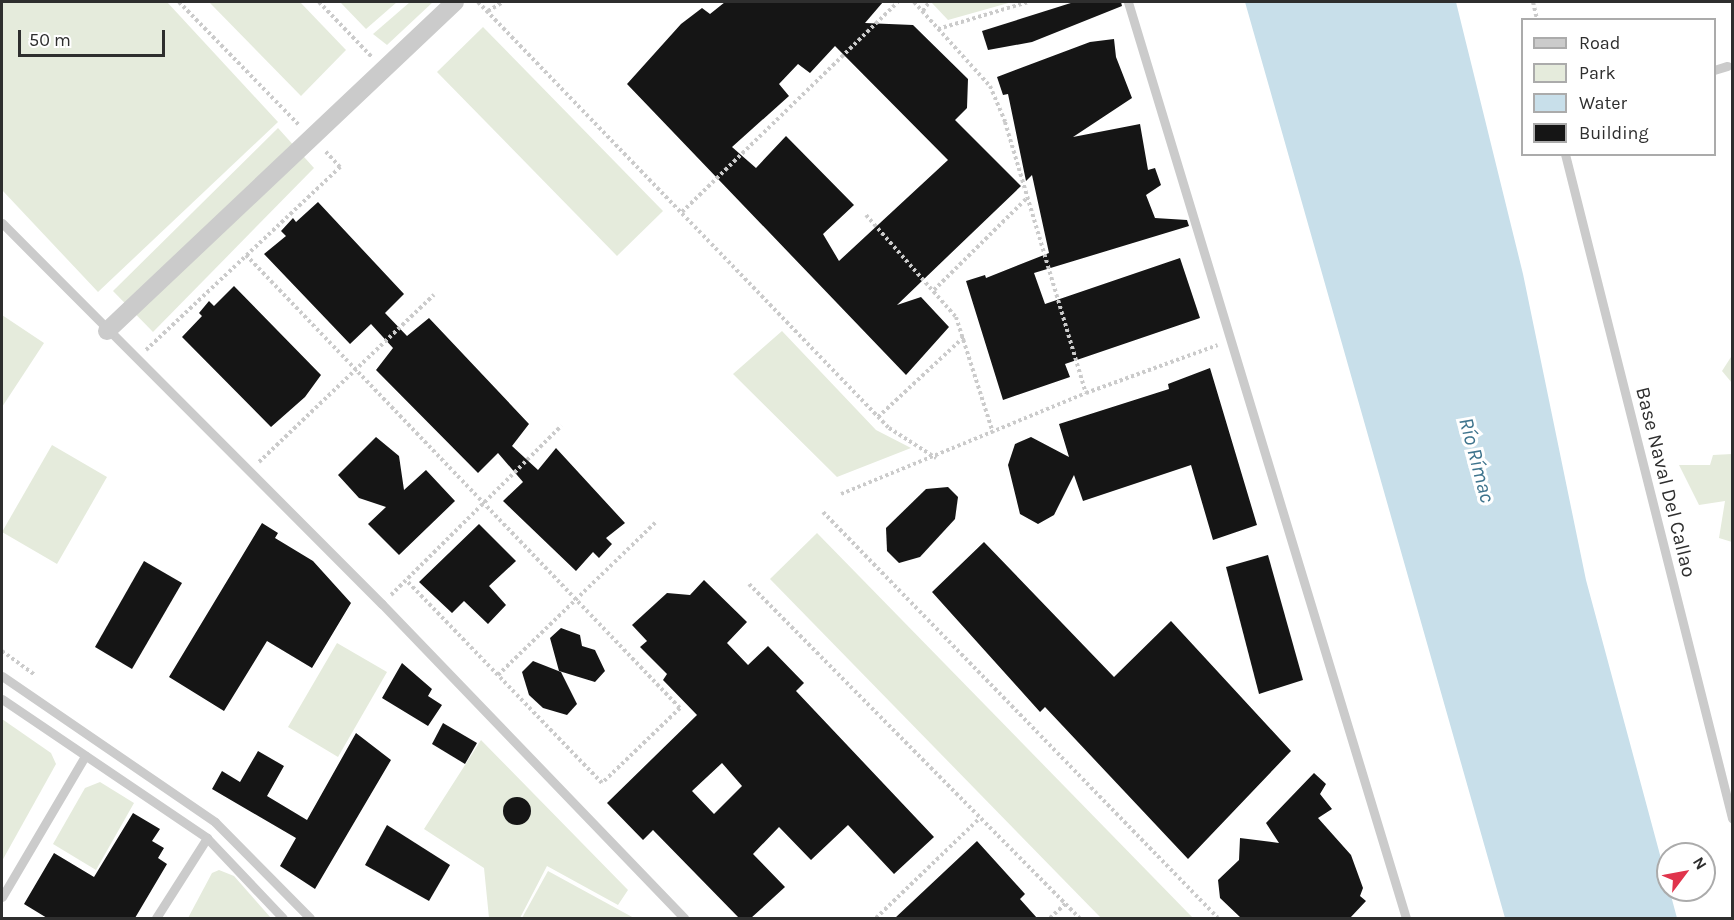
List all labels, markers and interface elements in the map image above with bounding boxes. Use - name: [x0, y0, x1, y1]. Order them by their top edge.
- scale bar: [21, 18, 168, 56]
- legend: [1521, 18, 1716, 156]
- text: 50 m: [29, 29, 71, 51]
- text: Road: [1579, 32, 1620, 54]
- text: Park: [1579, 62, 1616, 84]
- text: Water: [1579, 92, 1627, 114]
- text: Building: [1579, 122, 1649, 144]
- street label: Base Naval Del Callao: [1631, 384, 1701, 580]
- water label: Río Rímac: [1454, 415, 1500, 505]
- north arrow: [1656, 842, 1716, 902]
- text: N: [1689, 853, 1711, 873]

